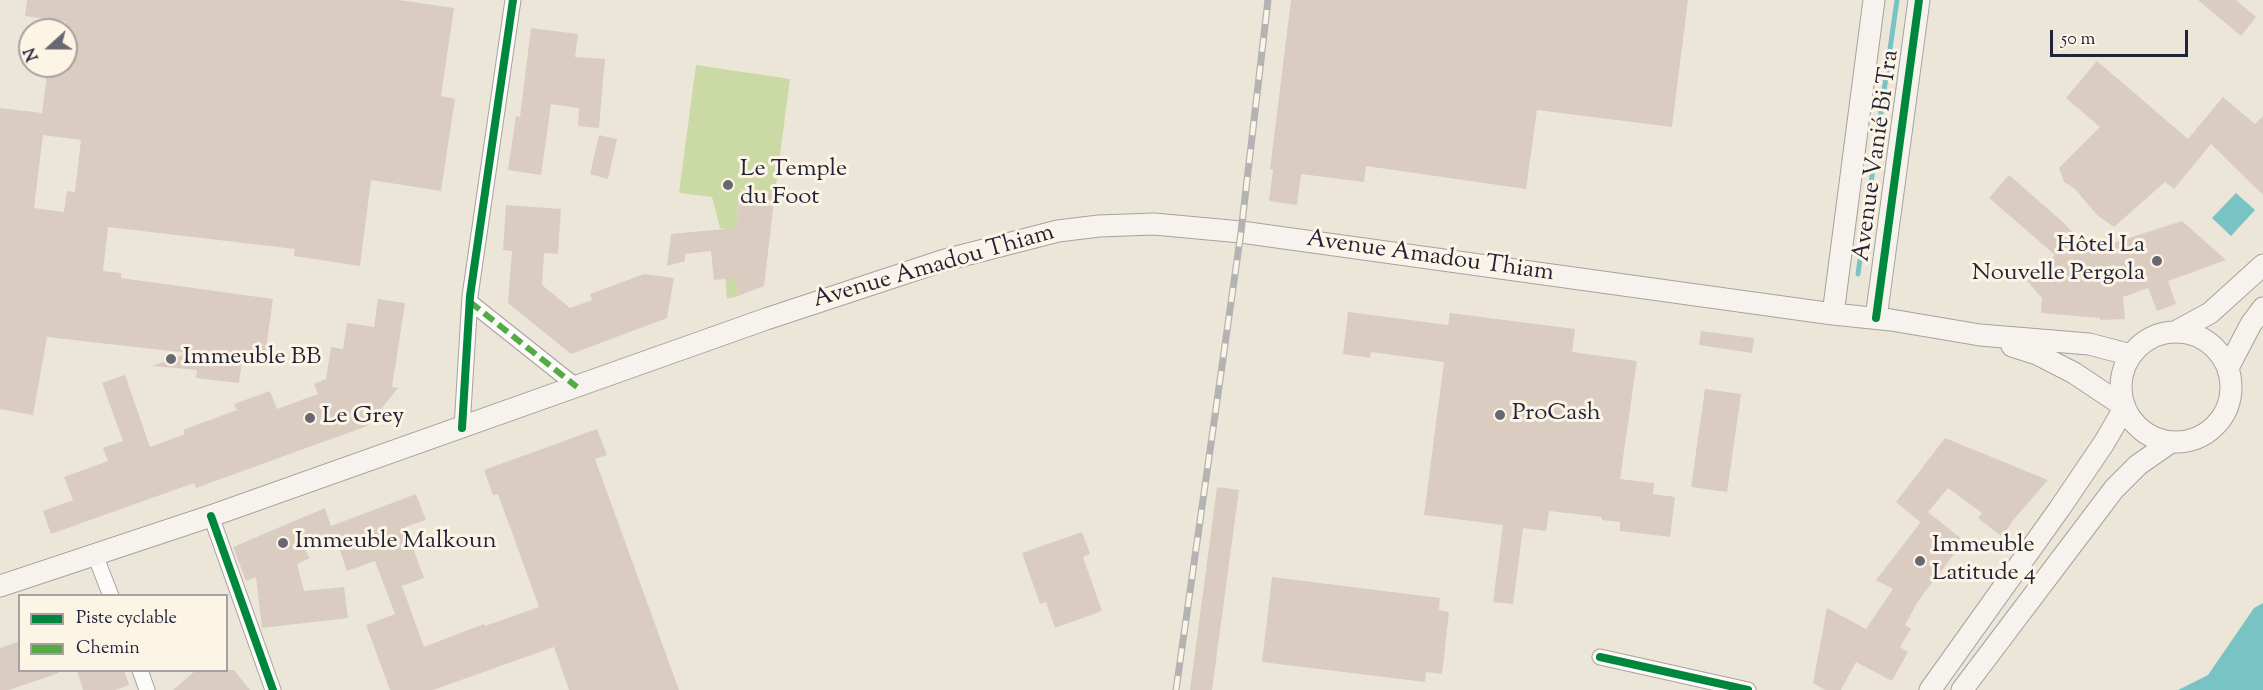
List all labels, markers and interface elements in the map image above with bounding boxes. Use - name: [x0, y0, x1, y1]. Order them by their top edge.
- north arrow: [18, 18, 78, 78]
- scale bar: [2053, 18, 2191, 56]
- text: 50 m: [2061, 27, 2095, 53]
- text: N: [20, 44, 46, 64]
- street label: Avenue Vanié Bi Tra: [1849, 48, 1907, 264]
- place label: Le Temple du Foot: [740, 157, 847, 213]
- marker: Le Temple du Foot: [721, 178, 735, 192]
- street label: Avenue Amadou Thiam: [810, 220, 1058, 316]
- street label: Avenue Amadou Thiam: [1304, 226, 1556, 290]
- place label: Hôtel La Nouvelle Pergola: [1972, 233, 2145, 289]
- marker: Hôtel La Nouvelle Pergola: [2150, 254, 2164, 268]
- place label: Immeuble BB: [183, 345, 321, 373]
- marker: Immeuble BB: [164, 352, 178, 366]
- place label: ProCash: [1512, 401, 1601, 429]
- place label: Le Grey: [322, 404, 404, 432]
- marker: ProCash: [1493, 408, 1507, 422]
- marker: Le Grey: [303, 411, 317, 425]
- place label: Immeuble Malkoun: [295, 529, 497, 557]
- place label: Immeuble Latitude 4: [1932, 533, 2036, 589]
- marker: Immeuble Malkoun: [276, 536, 290, 550]
- marker: Immeuble Latitude 4: [1913, 554, 1927, 568]
- legend: [18, 594, 228, 672]
- text: Piste cyclable: [76, 606, 177, 632]
- text: Chemin: [76, 636, 140, 662]

